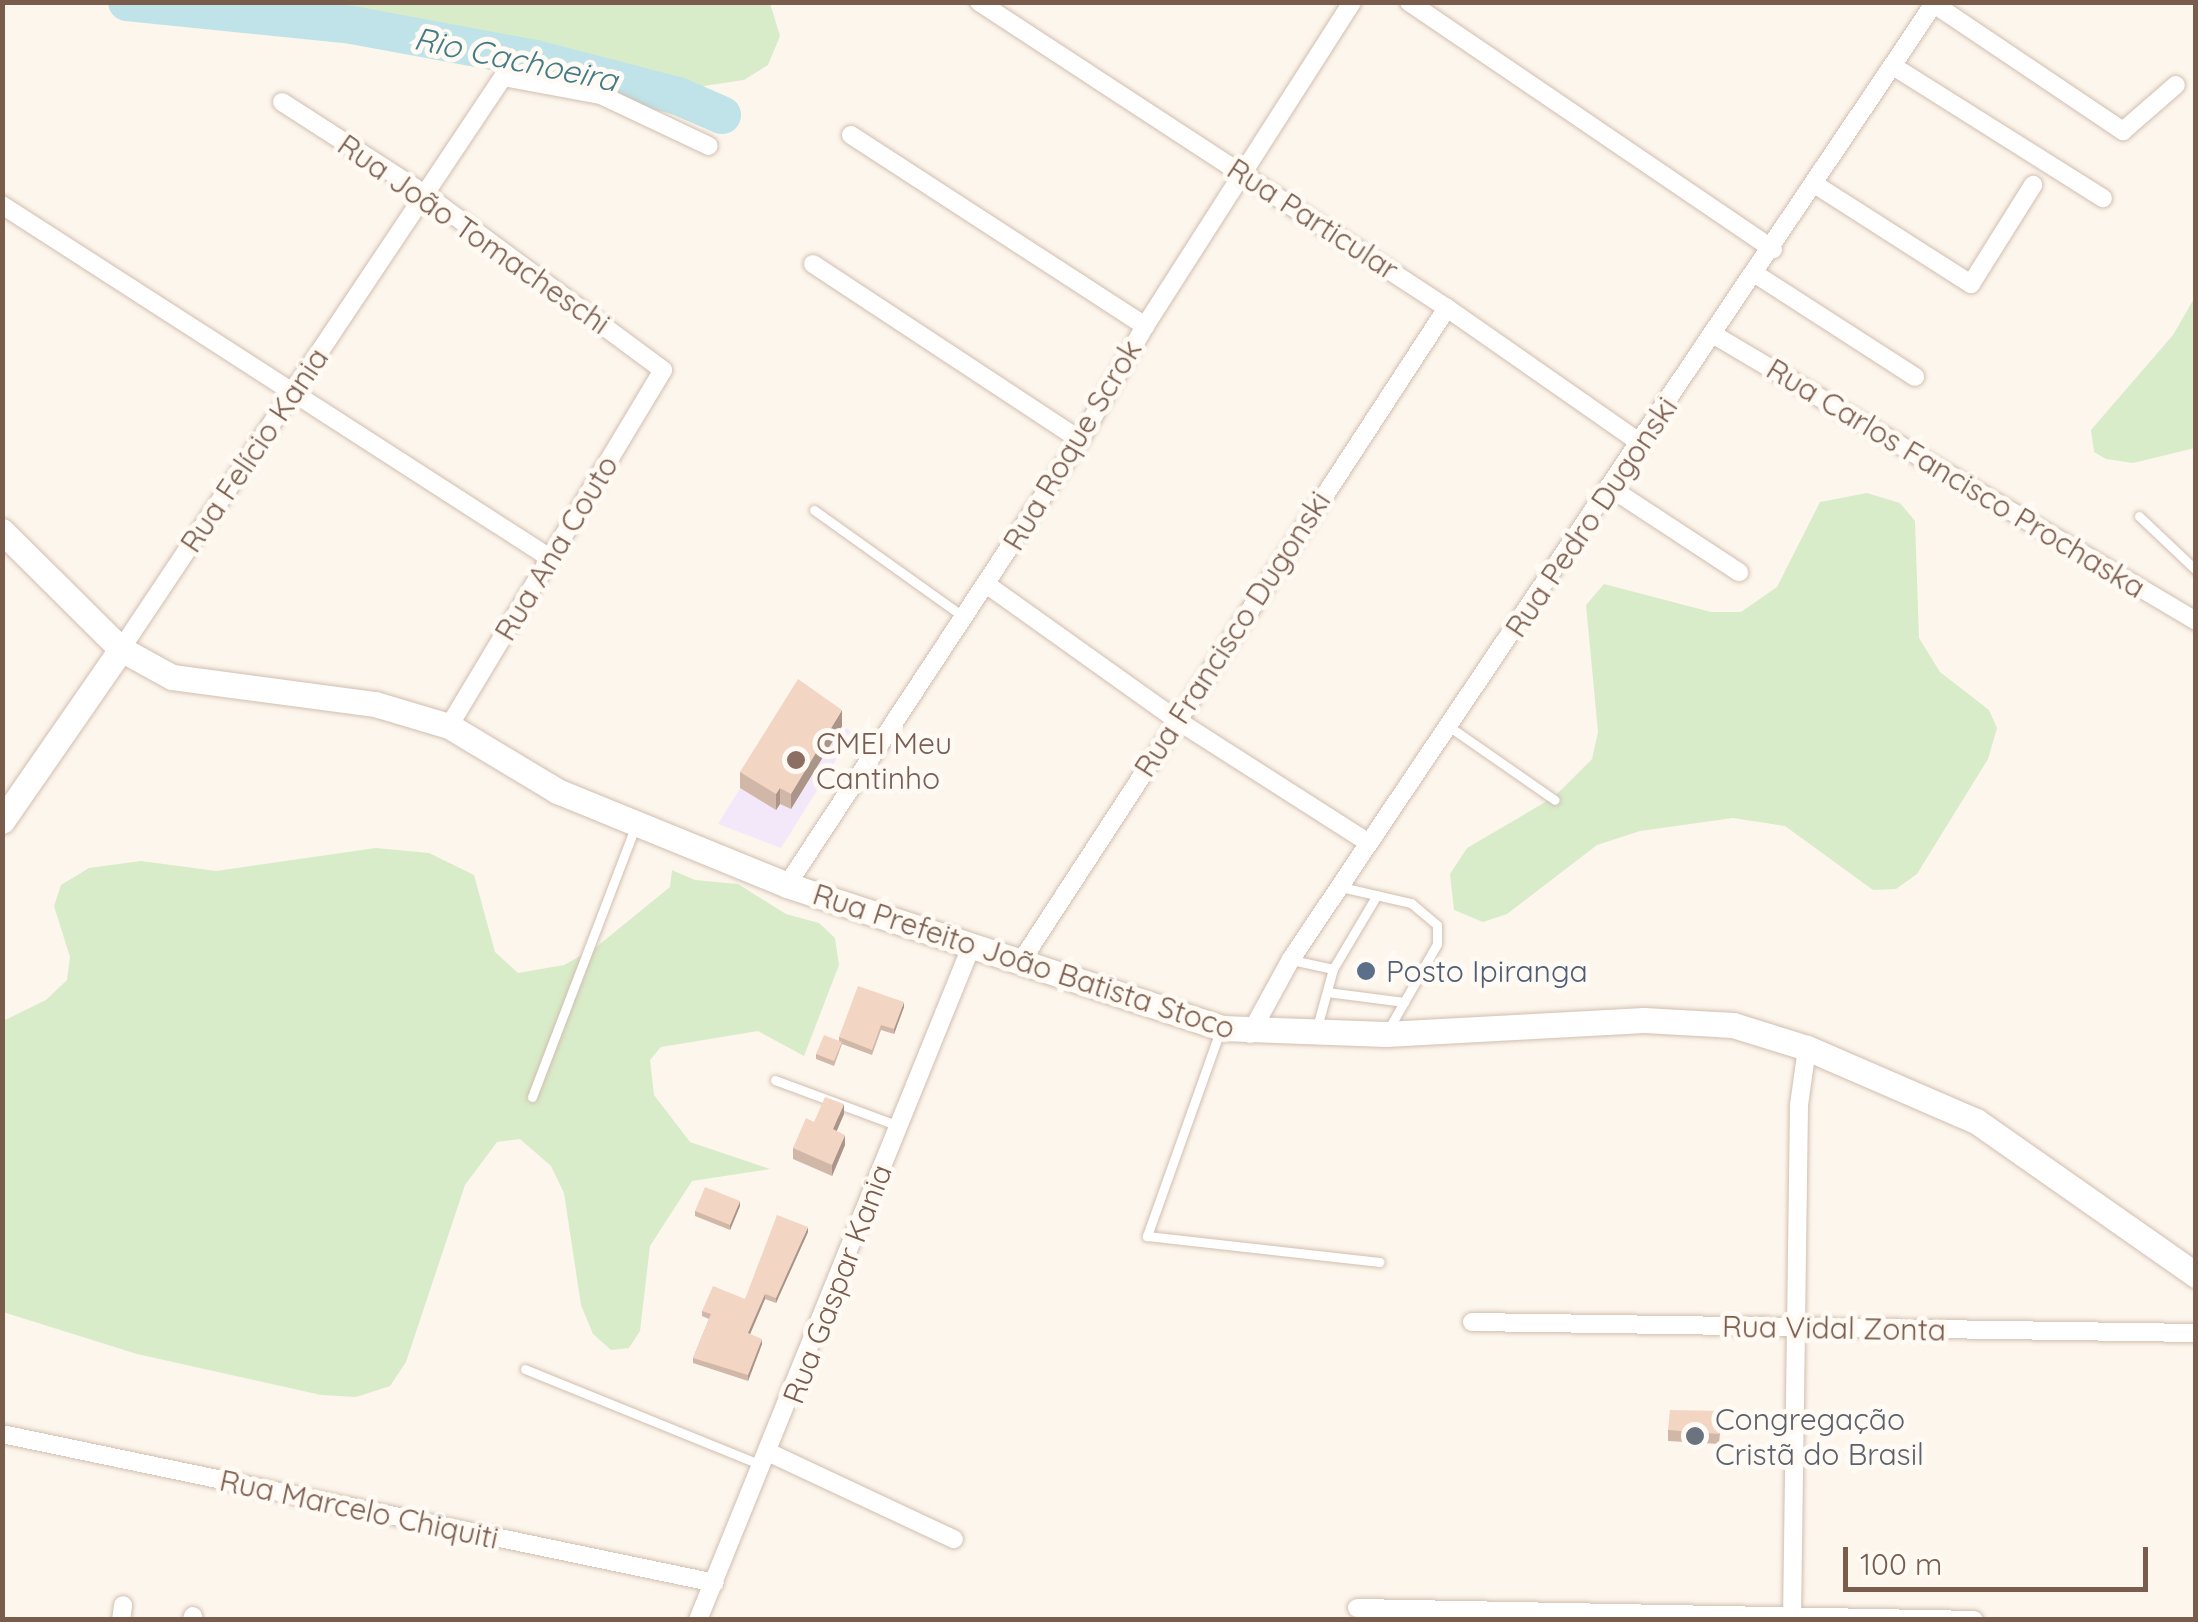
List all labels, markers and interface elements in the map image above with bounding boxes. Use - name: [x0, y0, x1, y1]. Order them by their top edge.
- water label: Rio Cachoeira: [411, 19, 621, 99]
- street label: Rua João Tomacheschi: [331, 126, 617, 342]
- street label: Rua Particular: [1221, 150, 1405, 288]
- street label: Rua Roque Scrok: [995, 333, 1149, 557]
- street label: Rua Felício Kania: [172, 341, 336, 559]
- street label: Rua Carlos Fancisco Prochaska: [1760, 351, 2152, 605]
- street label: Rua Pedro Dugonski: [1497, 390, 1685, 644]
- street label: Rua Ana Couto: [487, 449, 625, 647]
- street label: Rua Francisco Dugonski: [1126, 485, 1338, 783]
- place label: CMEI Meu Cantinho: [816, 725, 952, 796]
- marker: CMEI Meu Cantinho: [785, 749, 807, 771]
- street label: Rua Prefeito João Batista Stoco: [808, 876, 1240, 1046]
- place label: Posto Ipiranga: [1386, 953, 1588, 989]
- marker: Posto Ipiranga: [1355, 960, 1377, 982]
- street label: Rua Gaspar Kania: [775, 1159, 899, 1409]
- street label: Rua Vidal Zonta: [1722, 1308, 1946, 1348]
- place label: Congregação Cristã do Brasil: [1715, 1401, 1924, 1472]
- marker: Congregação Cristã do Brasil: [1684, 1425, 1706, 1447]
- street label: Rua Marcelo Chiquiti: [216, 1462, 502, 1556]
- scale bar: [1848, 1527, 2153, 1589]
- text: 100 m: [1860, 1545, 1942, 1583]

